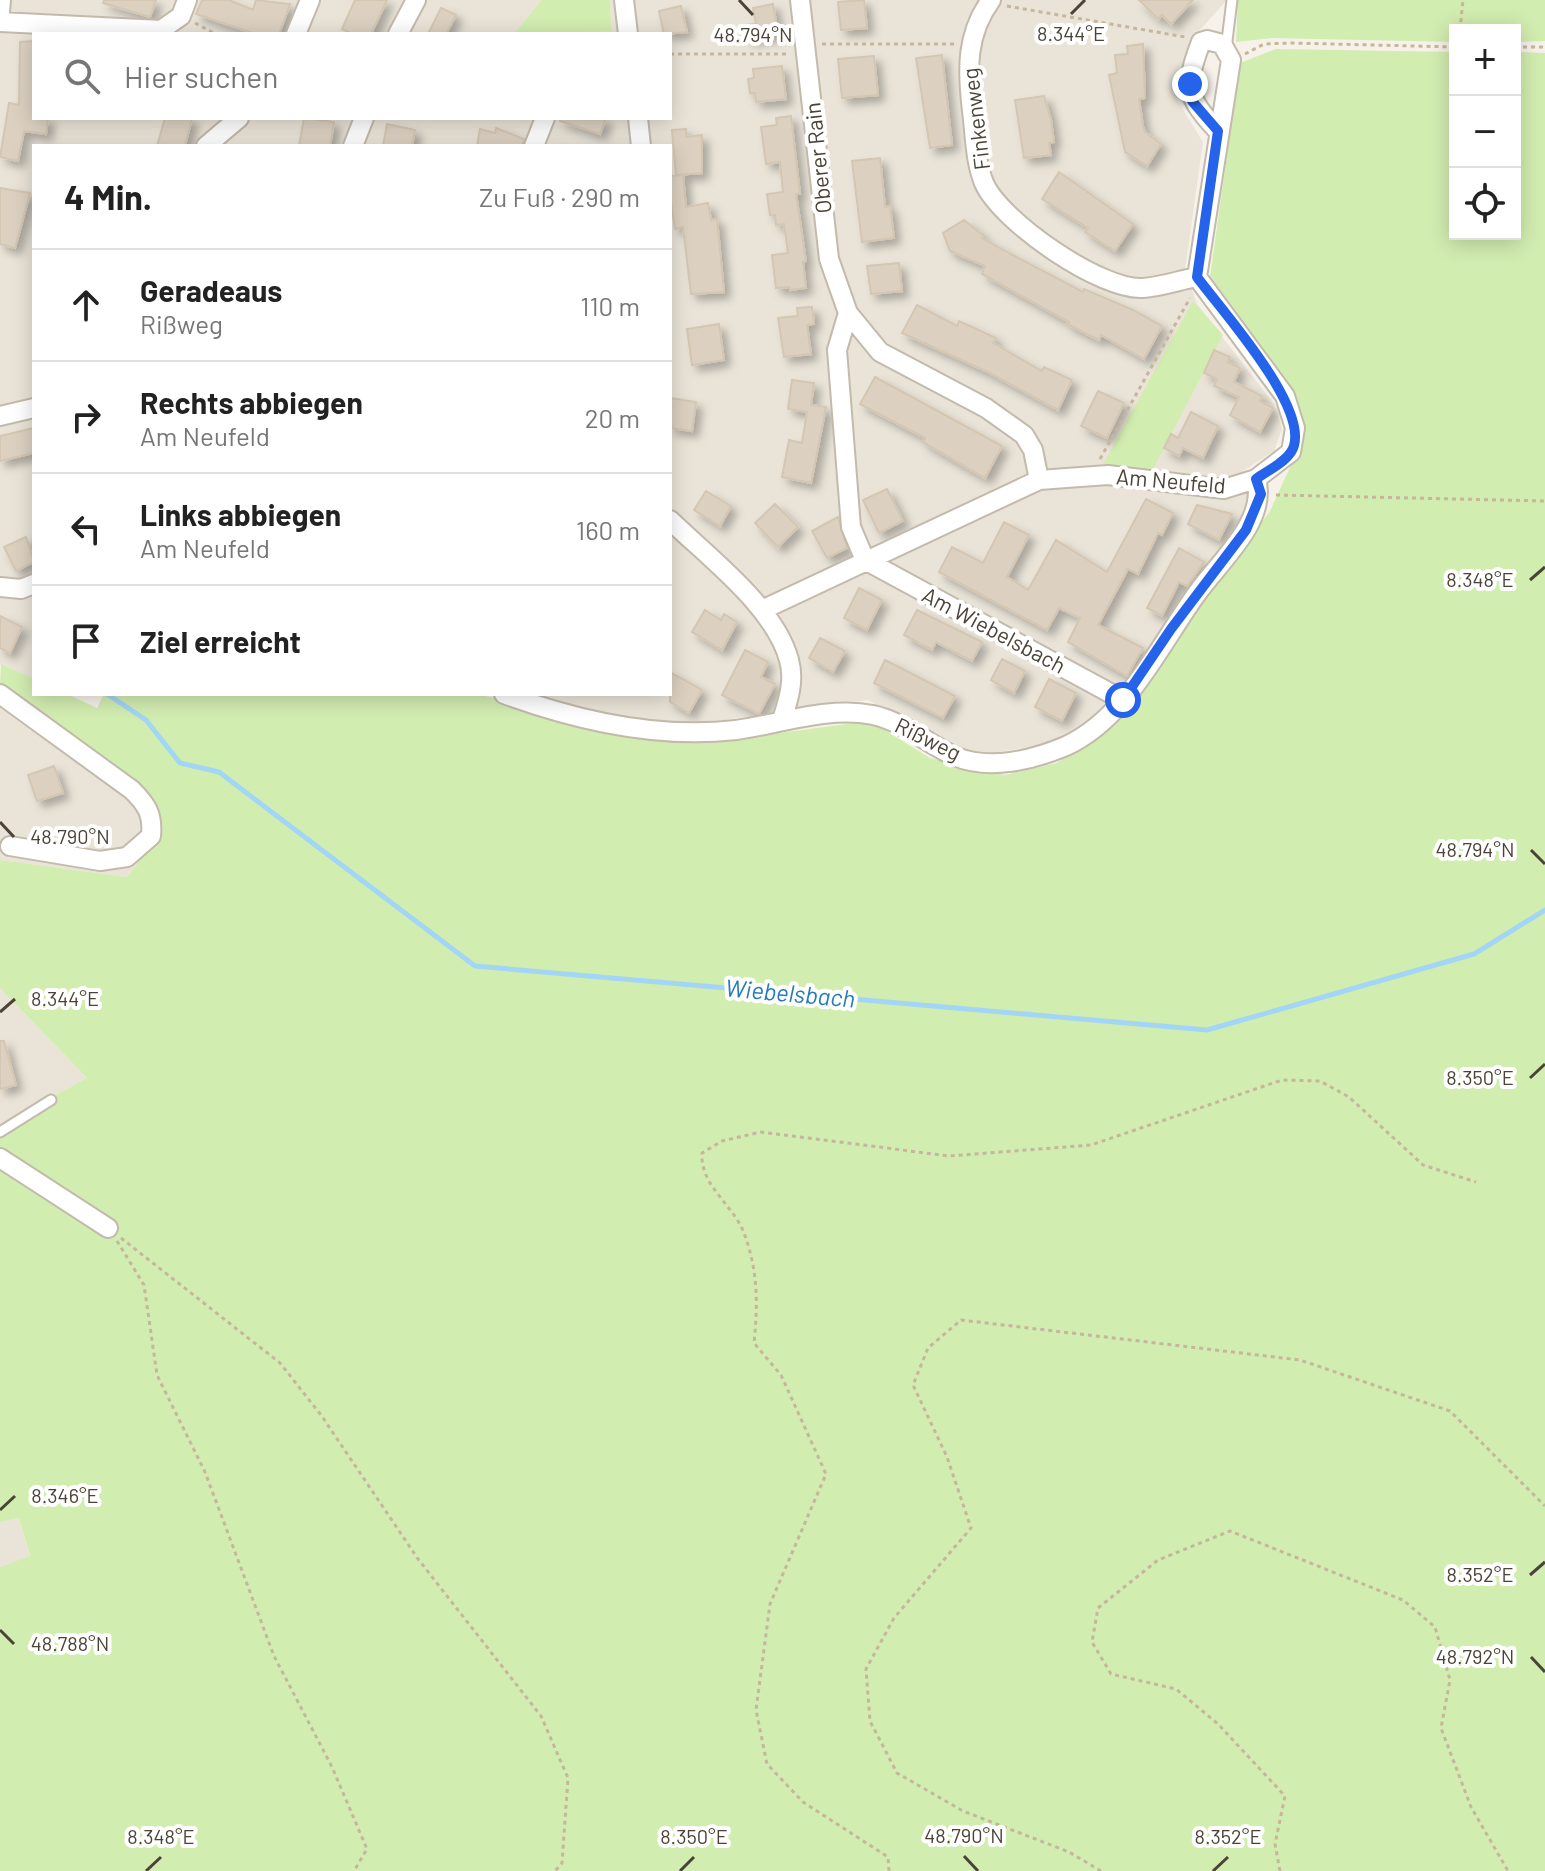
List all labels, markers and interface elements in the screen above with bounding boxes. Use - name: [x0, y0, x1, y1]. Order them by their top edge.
- text: 8.344°E: [1037, 21, 1105, 45]
- text: 48.794°N: [713, 22, 793, 46]
- map controls: [1449, 24, 1521, 240]
- button: +: [1449, 24, 1521, 96]
- search box: [32, 32, 672, 120]
- icon: search: [60, 54, 104, 98]
- text: Hier suchen: [124, 58, 278, 94]
- street label: Finkenweg: [956, 66, 994, 172]
- route end: [1172, 66, 1208, 102]
- button: −: [1449, 96, 1521, 168]
- street label: Oberer Rain: [798, 101, 836, 215]
- button: locate: [1449, 168, 1521, 240]
- text: 4 Min.: [64, 176, 152, 217]
- text: Zu Fuß · 290 m: [479, 181, 640, 212]
- text: Geradeaus: [140, 272, 282, 308]
- icon: ahead: [64, 283, 108, 327]
- text: 110 m: [580, 290, 640, 321]
- text: Rißweg: [140, 308, 223, 339]
- text: Rechts abbiegen: [140, 384, 363, 420]
- icon: right: [64, 395, 108, 439]
- text: 20 m: [585, 402, 640, 433]
- text: Am Neufeld: [140, 420, 270, 451]
- street label: Am Neufeld: [1115, 462, 1227, 498]
- text: Links abbiegen: [140, 496, 341, 532]
- icon: left: [64, 507, 108, 551]
- text: 160 m: [576, 514, 640, 545]
- text: Am Neufeld: [140, 532, 270, 563]
- text: 8.348°E: [1446, 567, 1514, 591]
- street label: Am Wiebelsbach: [918, 580, 1070, 678]
- icon: arrive: [64, 619, 108, 663]
- text: Ziel erreicht: [140, 623, 301, 659]
- route start: [1105, 682, 1141, 718]
- street label: Rißweg: [891, 711, 966, 765]
- text: 48.790°N: [30, 824, 110, 848]
- text: 48.794°N: [1435, 837, 1515, 861]
- water label: Wiebelsbach: [724, 972, 856, 1013]
- text: 8.344°E: [31, 986, 99, 1010]
- text: 8.350°E: [1446, 1065, 1514, 1089]
- text: 8.346°E: [31, 1483, 99, 1507]
- text: 8.352°E: [1447, 1562, 1514, 1586]
- text: 48.788°N: [31, 1631, 109, 1655]
- text: 48.792°N: [1436, 1644, 1514, 1668]
- text: 48.790°N: [924, 1823, 1004, 1847]
- text: 8.348°E: [127, 1824, 195, 1848]
- text: 8.350°E: [660, 1824, 728, 1848]
- text: 8.352°E: [1195, 1824, 1262, 1848]

